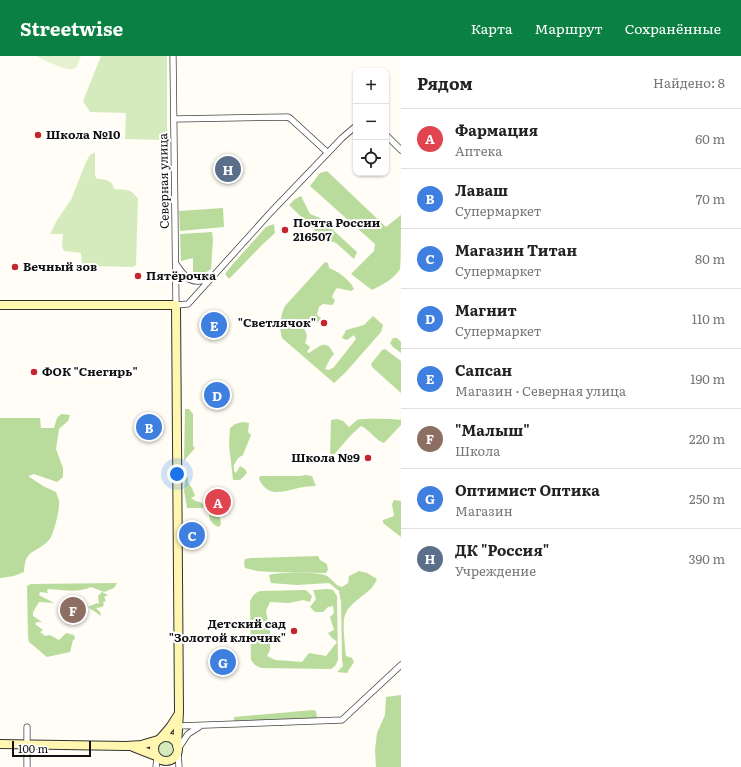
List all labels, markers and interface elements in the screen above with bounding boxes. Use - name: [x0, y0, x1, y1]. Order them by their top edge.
- text: Streetwise: [20, 14, 123, 42]
- text: Карта: [471, 18, 513, 38]
- text: Маршрут: [535, 18, 603, 38]
- text: Сохранённые: [625, 18, 721, 38]
- map controls: [353, 68, 389, 176]
- button: +: [353, 68, 389, 104]
- text: Рядом: [417, 70, 473, 95]
- text: Найдено: 8: [653, 73, 725, 92]
- button: −: [353, 104, 389, 140]
- text: Фармация: [455, 118, 538, 141]
- place label: Школа №10: [46, 125, 121, 143]
- text: A: [425, 129, 435, 148]
- text: 60 m: [695, 129, 725, 148]
- marker: Школа №10: [33, 130, 43, 140]
- street label: Северная улица: [153, 132, 173, 229]
- button: locate: [353, 140, 389, 176]
- text: Аптека: [455, 141, 502, 160]
- pin: H: [215, 154, 241, 184]
- text: Лаваш: [455, 178, 508, 201]
- text: B: [426, 189, 434, 208]
- text: 70 m: [696, 189, 725, 208]
- text: Супермаркет: [455, 201, 541, 220]
- place label: Почта России 216507: [293, 213, 381, 245]
- marker: Почта России 216507: [280, 225, 290, 235]
- text: Магазин Титан: [455, 238, 577, 261]
- text: C: [425, 249, 435, 268]
- text: 80 m: [695, 249, 725, 268]
- place label: Вечный зов: [23, 257, 97, 275]
- text: Супермаркет: [455, 261, 541, 280]
- marker: Вечный зов: [10, 262, 20, 272]
- place label: Пятёрочка: [146, 266, 216, 284]
- marker: Пятёрочка: [133, 271, 143, 281]
- text: Магнит: [455, 298, 517, 321]
- text: D: [425, 309, 435, 328]
- text: 110 m: [692, 309, 725, 328]
- pin: E: [201, 310, 227, 340]
- place label: "Светлячок": [238, 313, 316, 331]
- marker: "Светлячок": [319, 318, 329, 328]
- text: Супермаркет: [455, 321, 541, 340]
- text: Сапсан: [455, 358, 512, 381]
- place label: ФОК "Снегирь": [42, 362, 138, 380]
- marker: ФОК "Снегирь": [29, 367, 39, 377]
- text: E: [426, 369, 434, 388]
- text: 190 m: [690, 369, 725, 388]
- pin: D: [204, 380, 230, 410]
- text: Магазин · Северная улица: [455, 381, 626, 400]
- pin: B: [136, 412, 162, 442]
- text: "Малыш": [455, 418, 530, 441]
- text: F: [426, 429, 434, 448]
- text: 220 m: [689, 429, 725, 448]
- text: Школа: [455, 441, 500, 460]
- place label: Школа №9: [291, 448, 360, 466]
- marker: Школа №9: [363, 453, 373, 463]
- your location: [167, 464, 187, 484]
- text: Оптимист Оптика: [455, 478, 600, 501]
- pin: A: [205, 487, 231, 517]
- text: G: [425, 489, 435, 508]
- text: 250 m: [689, 489, 725, 508]
- text: Магазин: [455, 501, 513, 520]
- pin: C: [179, 520, 205, 550]
- text: ДК "Россия": [455, 538, 549, 561]
- text: H: [425, 549, 435, 568]
- text: 390 m: [688, 549, 725, 568]
- text: Учреждение: [455, 561, 536, 580]
- pin: F: [60, 595, 86, 625]
- place label: Детский сад "Золотой ключик": [169, 614, 286, 646]
- marker: Детский сад "Золотой ключик": [289, 626, 299, 636]
- pin: G: [210, 647, 236, 677]
- scale bar: [12, 739, 91, 758]
- text: 100 m: [18, 740, 48, 756]

